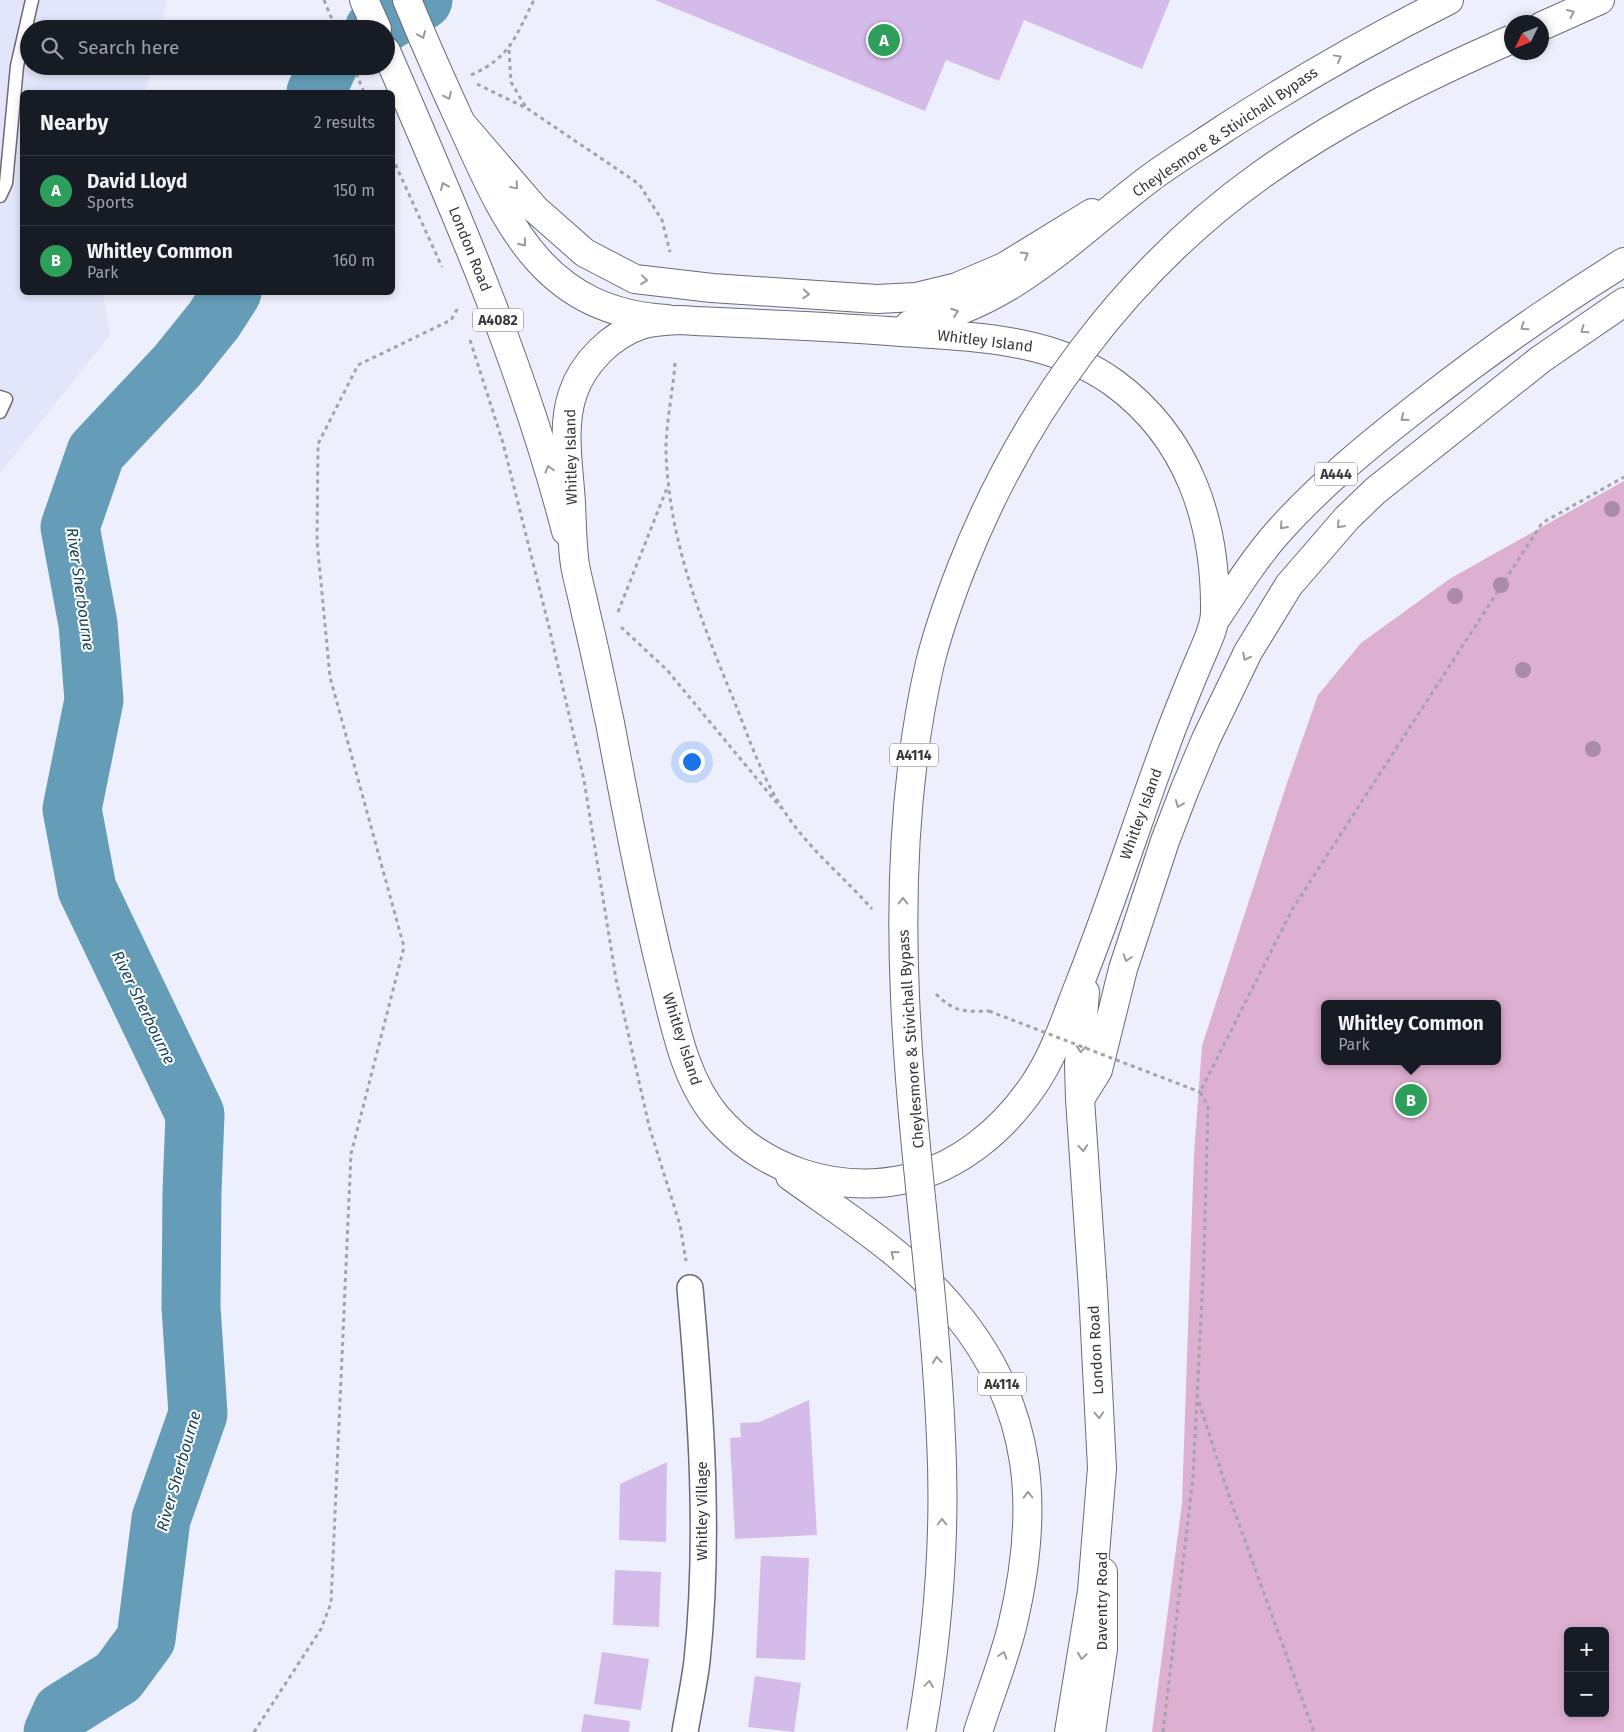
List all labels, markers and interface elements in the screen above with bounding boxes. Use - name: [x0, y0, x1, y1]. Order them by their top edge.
- one-way arrow: [1566, 8, 1575, 19]
- north arrow: [1504, 15, 1549, 60]
- search box: [20, 20, 395, 75]
- pin: A: [868, 21, 900, 59]
- one-way arrow: [415, 30, 426, 39]
- icon: search: [38, 34, 66, 62]
- text: Search here: [78, 36, 179, 59]
- one-way arrow: [1333, 54, 1342, 64]
- street label: Cheylesmore & Stivichall Bypass: [1129, 63, 1321, 201]
- one-way arrow: [442, 91, 452, 100]
- text: Nearby: [40, 110, 108, 136]
- text: 2 results: [314, 113, 375, 132]
- text: David Lloyd: [87, 170, 187, 193]
- one-way arrow: [510, 180, 518, 189]
- text: A: [51, 181, 61, 200]
- text: 150 m: [333, 181, 375, 200]
- one-way arrow: [439, 182, 450, 191]
- text: Sports: [87, 193, 134, 212]
- street label: London Road: [445, 204, 495, 294]
- one-way arrow: [518, 237, 526, 246]
- text: Whitley Common: [87, 240, 233, 263]
- text: B: [51, 251, 61, 270]
- text: 160 m: [333, 251, 375, 270]
- one-way arrow: [1019, 251, 1028, 261]
- text: Park: [87, 263, 119, 282]
- one-way arrow: [640, 274, 648, 285]
- one-way arrow: [802, 288, 810, 299]
- road number: A4082: [473, 308, 523, 332]
- one-way arrow: [950, 308, 959, 318]
- one-way arrow: [1521, 321, 1530, 330]
- one-way arrow: [1580, 324, 1590, 333]
- street label: Whitley Island: [936, 326, 1034, 356]
- street label: Whitley Island: [561, 409, 581, 505]
- one-way arrow: [1401, 412, 1410, 420]
- road number: A444: [1315, 462, 1357, 486]
- one-way arrow: [544, 465, 555, 473]
- one-way arrow: [1337, 519, 1346, 528]
- one-way arrow: [1280, 520, 1289, 529]
- water label: River Sherbourne: [62, 526, 99, 652]
- one-way arrow: [1243, 651, 1253, 660]
- road number: A4114: [890, 744, 938, 766]
- your location: [679, 749, 705, 775]
- street label: Whitley Island: [1116, 766, 1166, 862]
- one-way arrow: [1175, 800, 1185, 808]
- one-way arrow: [898, 897, 908, 904]
- street label: Cheylesmore & Stivichall Bypass: [894, 929, 928, 1149]
- water label: River Sherbourne: [108, 947, 179, 1067]
- one-way arrow: [1122, 953, 1132, 962]
- street label: Whitley Island: [659, 991, 705, 1087]
- popup: [1321, 1000, 1501, 1065]
- text: Whitley Common: [1338, 1012, 1484, 1035]
- text: Park: [1338, 1035, 1370, 1054]
- one-way arrow: [1075, 1045, 1086, 1053]
- pin: B: [1395, 1081, 1427, 1119]
- one-way arrow: [1078, 1144, 1089, 1152]
- one-way arrow: [891, 1252, 900, 1260]
- street label: London Road: [1085, 1305, 1107, 1395]
- one-way arrow: [931, 1355, 942, 1363]
- road number: A4114: [978, 1372, 1026, 1396]
- water label: River Sherbourne: [152, 1409, 205, 1533]
- one-way arrow: [1094, 1411, 1105, 1419]
- street label: Whitley Village: [693, 1461, 711, 1561]
- one-way arrow: [1023, 1491, 1033, 1498]
- one-way arrow: [937, 1518, 947, 1526]
- street label: Daventry Road: [1093, 1552, 1111, 1650]
- map controls: [1564, 1627, 1609, 1717]
- button: +: [1564, 1627, 1609, 1672]
- one-way arrow: [997, 1651, 1007, 1659]
- one-way arrow: [1077, 1652, 1088, 1660]
- button: −: [1564, 1672, 1609, 1717]
- one-way arrow: [923, 1680, 933, 1688]

